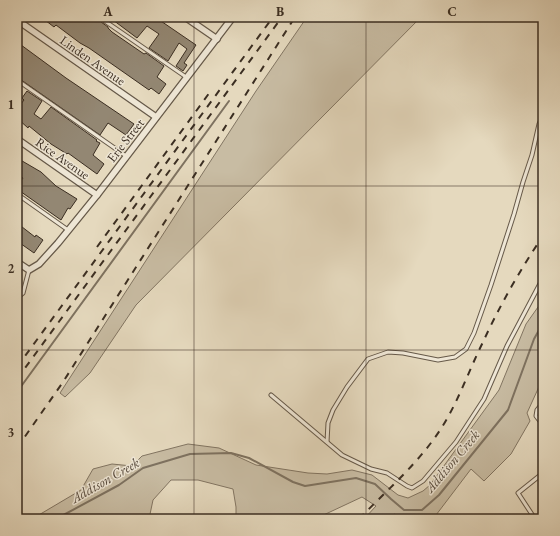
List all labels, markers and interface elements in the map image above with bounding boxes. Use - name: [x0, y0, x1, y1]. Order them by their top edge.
- text: A: [102, 3, 113, 20]
- text: B: [276, 3, 284, 20]
- text: C: [447, 3, 457, 20]
- street label: Linden Avenue: [57, 32, 129, 89]
- text: 1: [8, 96, 15, 113]
- street label: Erie Street: [103, 115, 148, 166]
- street label: Rice Avenue: [32, 134, 93, 183]
- text: 2: [8, 260, 15, 277]
- text: 3: [8, 424, 15, 441]
- water label: Addison Creek: [420, 425, 484, 497]
- water label: Addison Creek: [67, 453, 143, 507]

